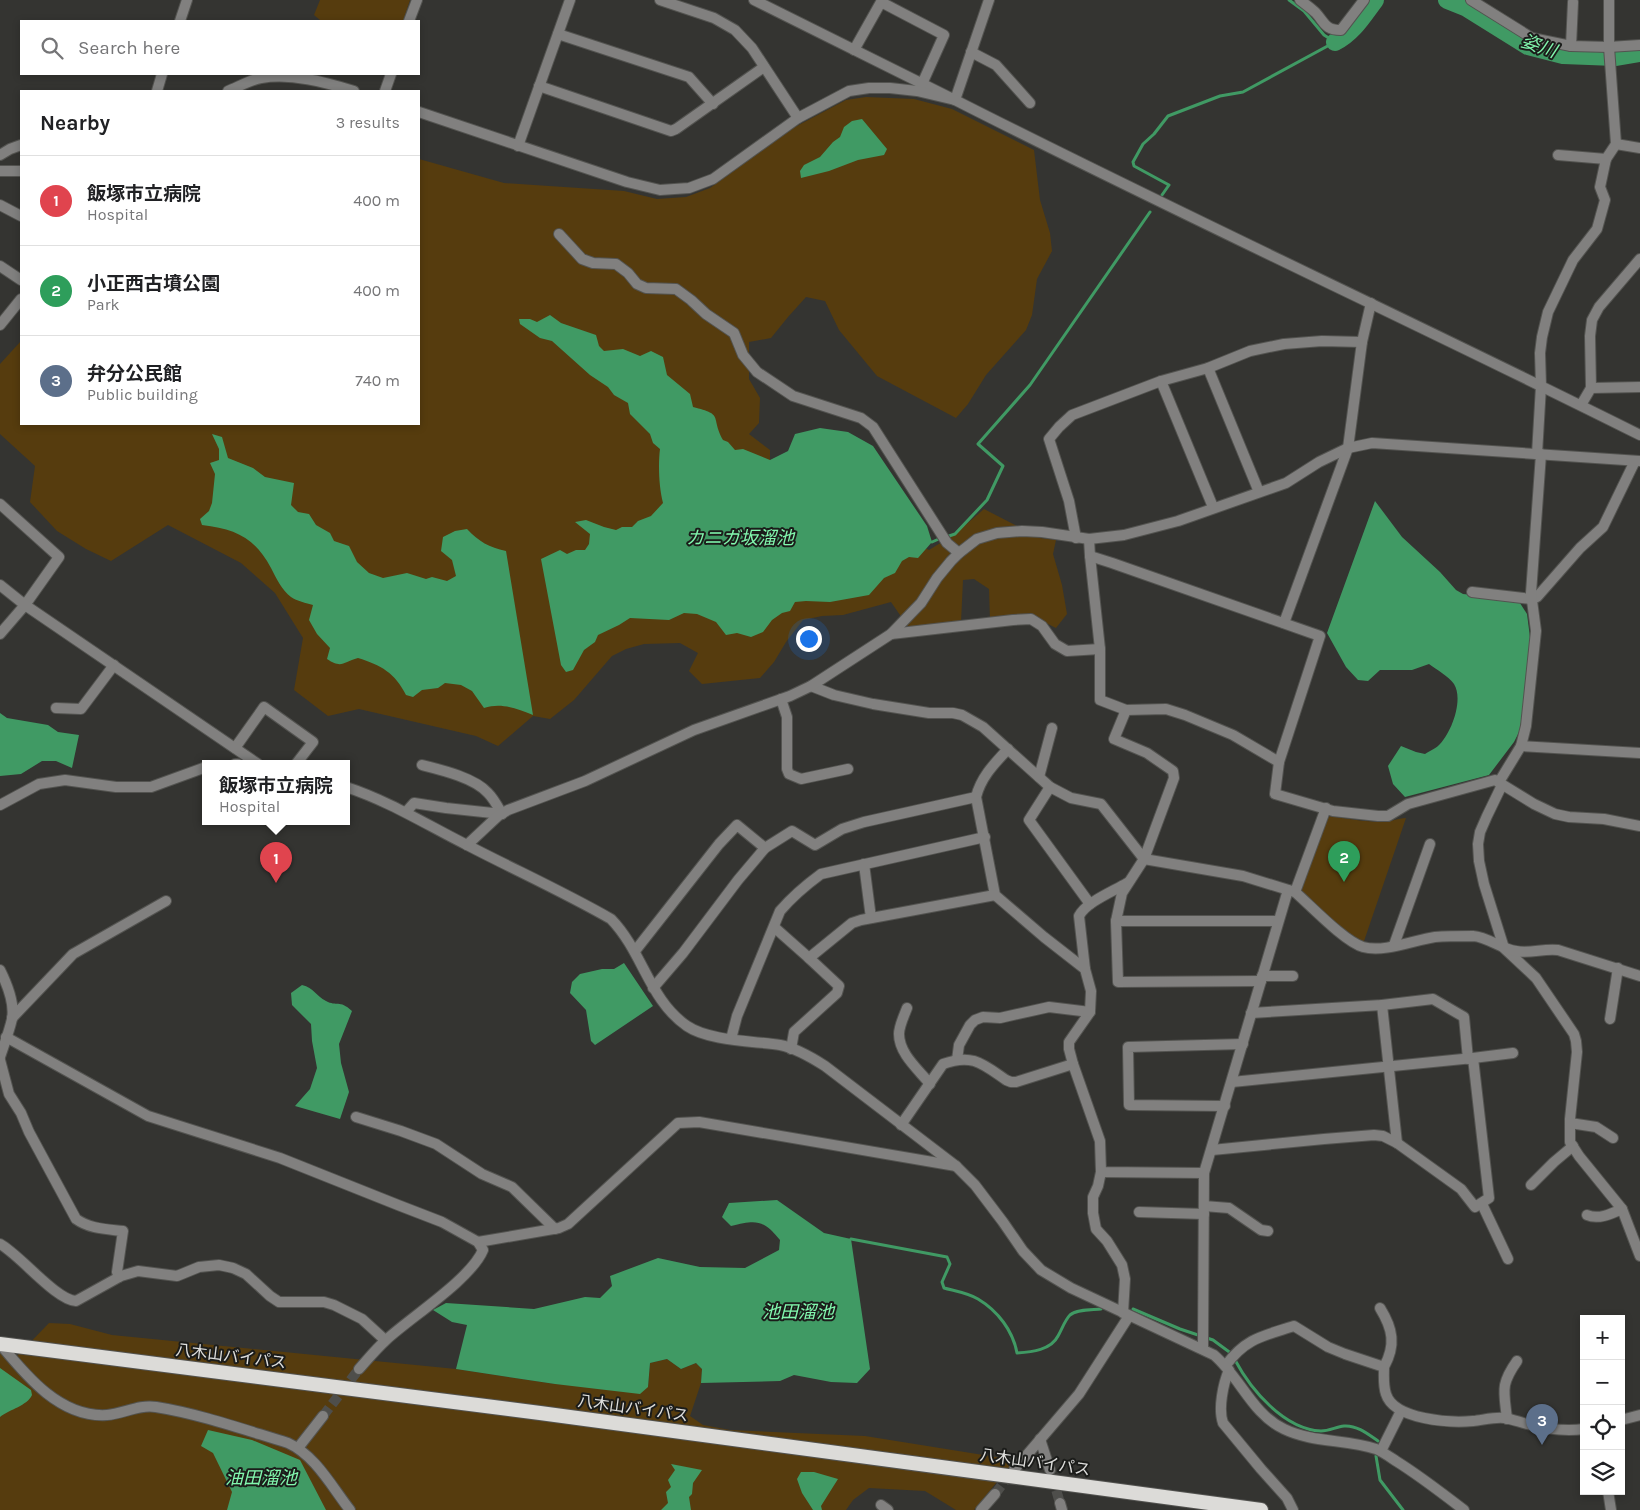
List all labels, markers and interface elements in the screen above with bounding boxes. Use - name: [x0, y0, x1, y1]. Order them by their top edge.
- search box: [20, 20, 420, 75]
- water label: 姿川: [1518, 30, 1561, 63]
- icon: search: [38, 34, 66, 62]
- text: Search here: [78, 37, 180, 59]
- text: Nearby: [40, 111, 110, 135]
- text: 3 results: [336, 113, 400, 132]
- text: 飯塚市立病院: [87, 183, 201, 205]
- text: 1: [53, 191, 59, 210]
- text: 400 m: [353, 191, 400, 210]
- text: Hospital: [87, 205, 148, 224]
- text: 小正西古墳公園: [87, 273, 220, 295]
- text: 2: [51, 281, 61, 300]
- text: 400 m: [353, 281, 400, 300]
- text: Park: [87, 295, 119, 314]
- text: 弁分公民館: [87, 363, 182, 385]
- text: 3: [51, 371, 61, 390]
- text: 740 m: [355, 371, 400, 390]
- text: Public building: [87, 385, 198, 404]
- water label: カニガ坂溜池: [686, 527, 796, 549]
- your location: [796, 626, 822, 652]
- popup: [202, 760, 350, 825]
- text: 飯塚市立病院: [219, 775, 333, 797]
- text: Hospital: [219, 797, 280, 816]
- pin: 2: [1328, 841, 1360, 882]
- pin: 1: [260, 842, 292, 883]
- water label: 池田溜池: [762, 1301, 836, 1323]
- map controls: [1580, 1315, 1625, 1495]
- button: +: [1580, 1315, 1625, 1360]
- street label: 八木山バイパス: [174, 1340, 288, 1372]
- button: −: [1580, 1360, 1625, 1405]
- street label: 八木山バイパス: [576, 1391, 690, 1425]
- pin: 3: [1526, 1404, 1558, 1445]
- button: locate: [1580, 1405, 1625, 1450]
- street label: 八木山バイパス: [978, 1445, 1092, 1479]
- button: layers: [1580, 1450, 1625, 1495]
- water label: 油田溜池: [225, 1467, 299, 1489]

